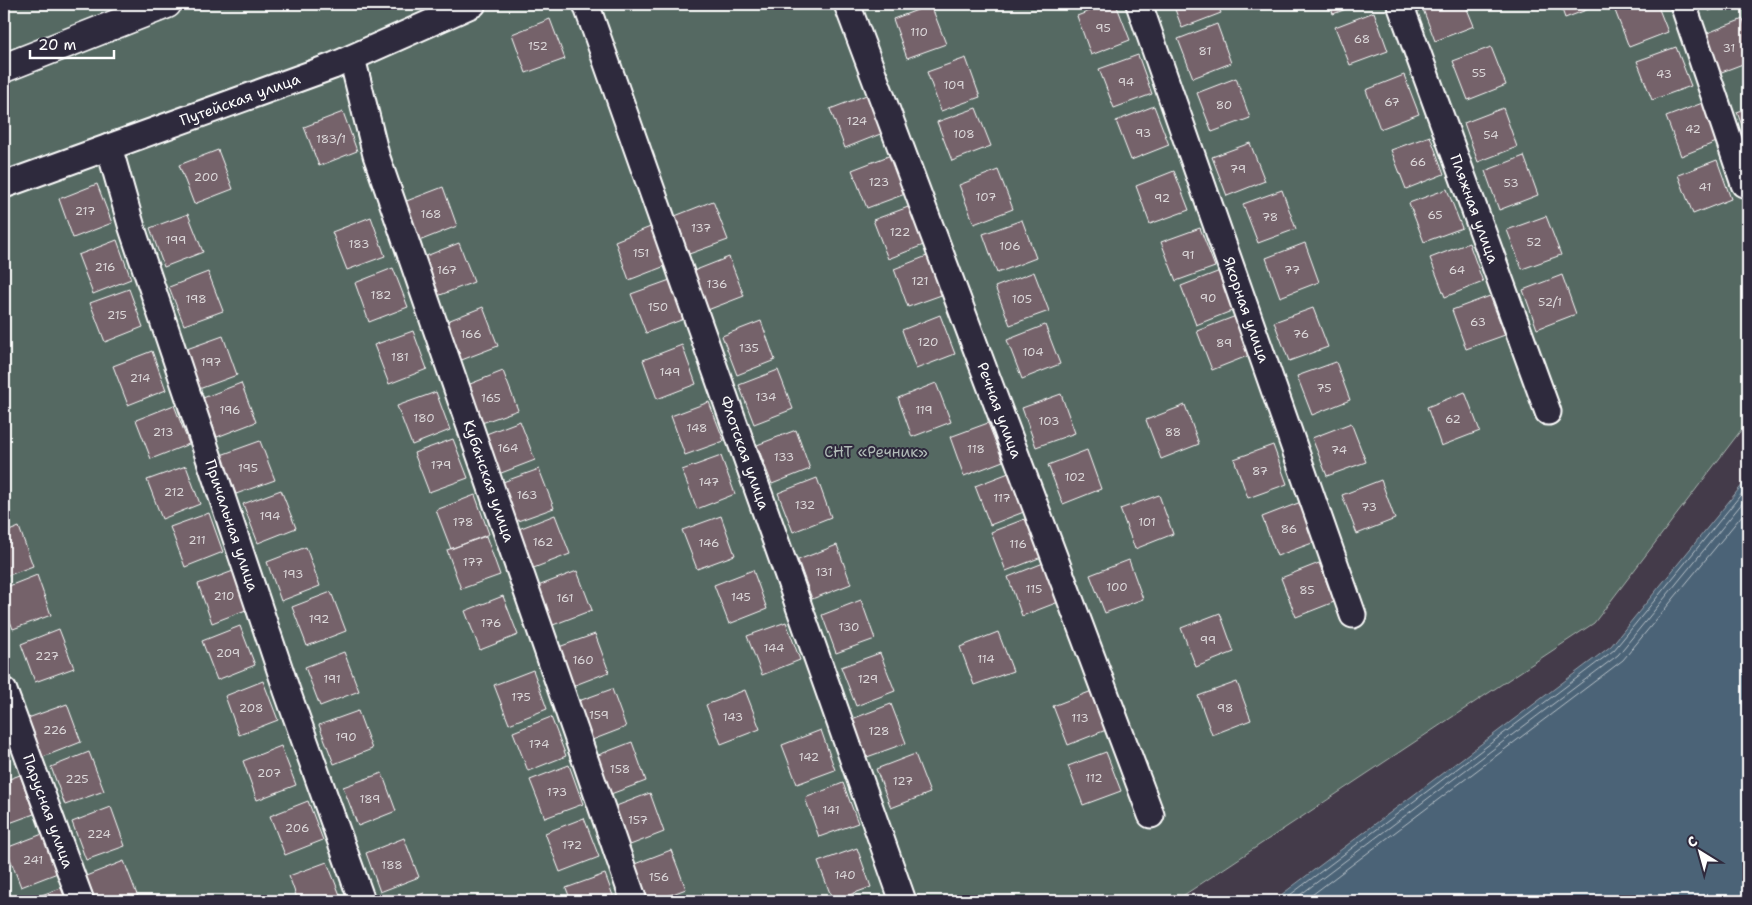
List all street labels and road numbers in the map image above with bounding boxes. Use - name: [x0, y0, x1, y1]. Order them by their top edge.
- street label: Путейская улица: [177, 68, 303, 131]
- street label: Пляжная улица: [1445, 152, 1504, 267]
- street label: Якорная улица: [1218, 254, 1274, 366]
- street label: Речная улица: [972, 360, 1027, 462]
- street label: Флотская улица: [715, 393, 774, 513]
- street label: Кубанская улица: [458, 417, 519, 545]
- street label: Причальная улица: [200, 457, 263, 595]
- street label: Парусная улица: [18, 751, 78, 872]

